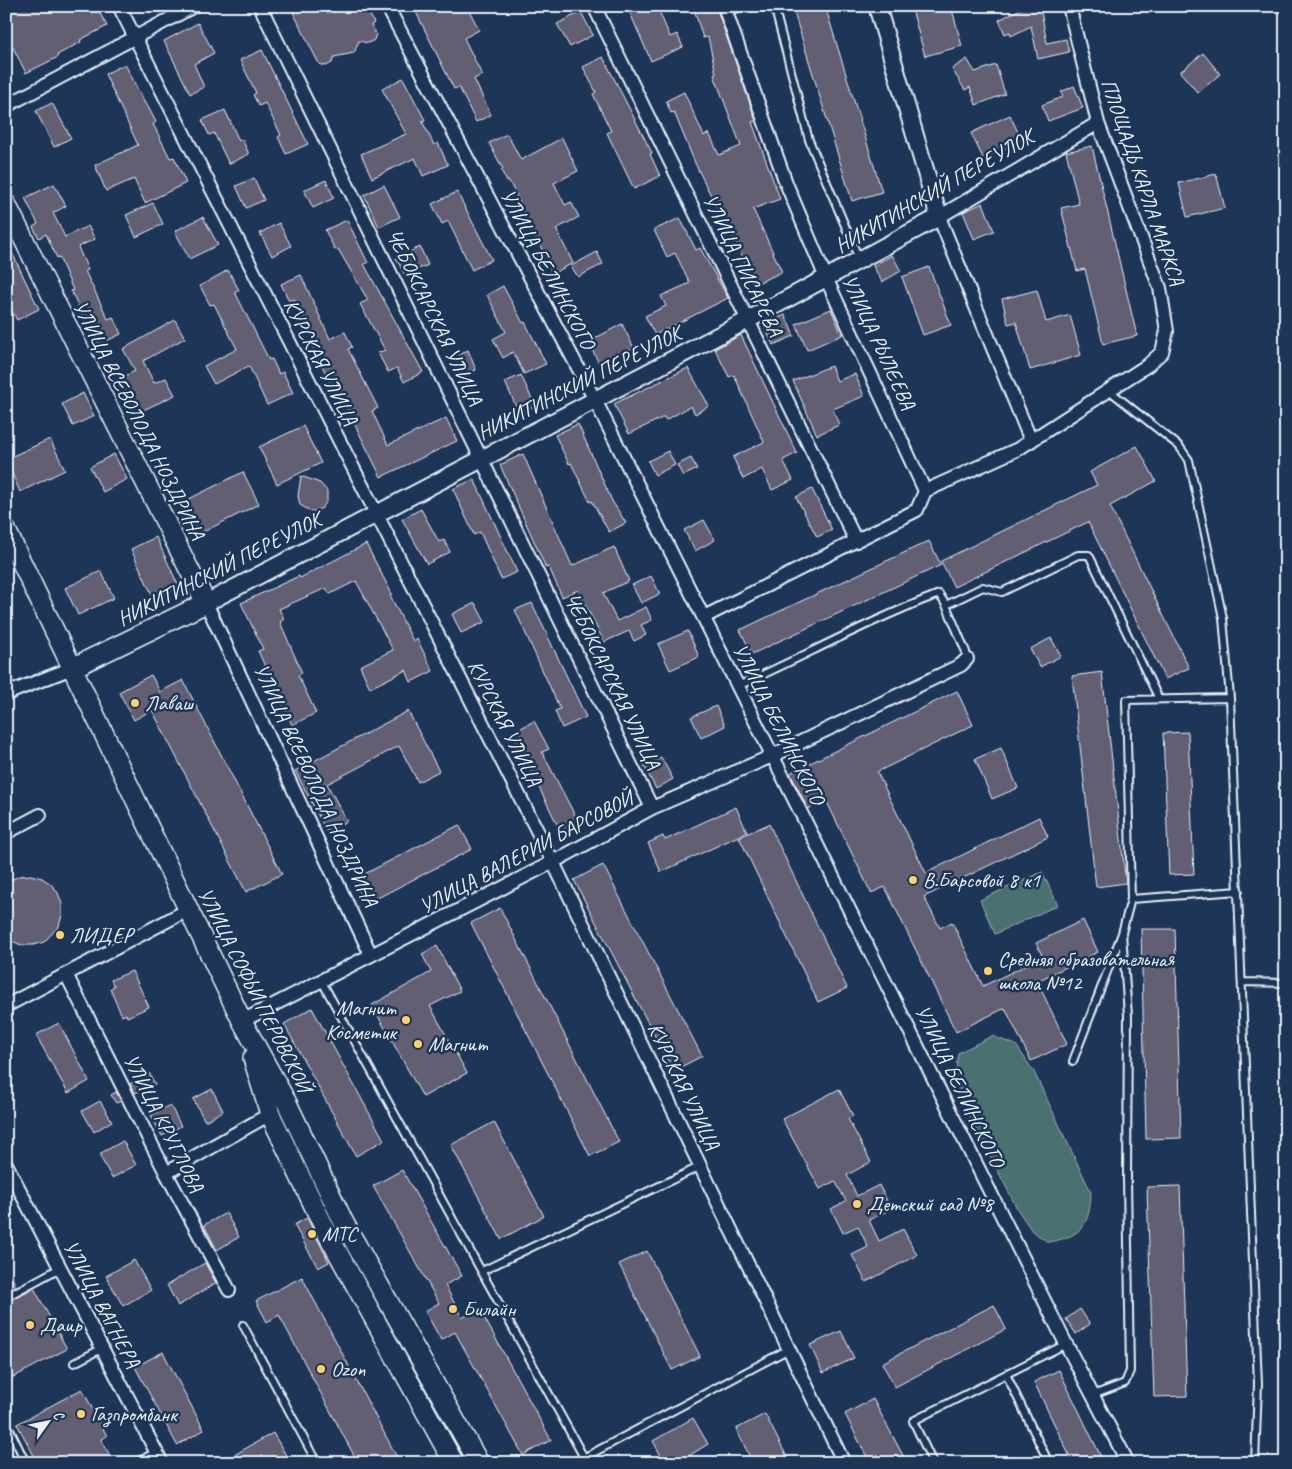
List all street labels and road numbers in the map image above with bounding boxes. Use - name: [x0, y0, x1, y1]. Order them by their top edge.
- street label: ПЛОЩАДЬ КАРЛА МАРКСА: [1095, 75, 1191, 289]
- street label: НИКИТИНСКИЙ ПЕРЕУЛОК: [830, 121, 1042, 259]
- street label: УЛИЦА БЕЛИНСКОГО: [495, 185, 602, 356]
- street label: УЛИЦА ПИСАРЕВА: [697, 190, 789, 342]
- street label: ЧЕБОКСАРСКАЯ УЛИЦА: [381, 225, 489, 410]
- street label: УЛИЦА РЫЛЕЕВА: [836, 270, 922, 414]
- street label: КУРСКАЯ УЛИЦА: [278, 295, 364, 430]
- street label: УЛИЦА ВСЕВОЛОДА НОЗДРИНА: [67, 296, 211, 545]
- street label: НИКИТИНСКИЙ ПЕРЕУЛОК: [473, 318, 689, 446]
- street label: НИКИТИНСКИЙ ПЕРЕУЛОК: [113, 504, 329, 632]
- street label: ЧЕБОКСАРСКАЯ УЛИЦА: [559, 589, 667, 774]
- street label: УЛИЦА БЕЛИНСКОГО: [727, 639, 832, 811]
- street label: КУРСКАЯ УЛИЦА: [462, 656, 548, 791]
- street label: УЛИЦА ВСЕВОЛОДА НОЗДРИНА: [248, 659, 384, 912]
- street label: УЛИЦА ВАЛЕРИИ БАРСОВОЙ: [415, 783, 641, 919]
- street label: УЛИЦА СОФЬИ ПЕРОВСКОЙ: [192, 884, 320, 1100]
- street label: УЛИЦА БЕЛИНСКОГО: [909, 1001, 1012, 1174]
- street label: КУРСКАЯ УЛИЦА: [642, 1018, 726, 1154]
- street label: УЛИЦА КРУГЛОВА: [118, 1050, 210, 1197]
- street label: УЛИЦА ВАГНЕРА: [58, 1236, 147, 1372]

